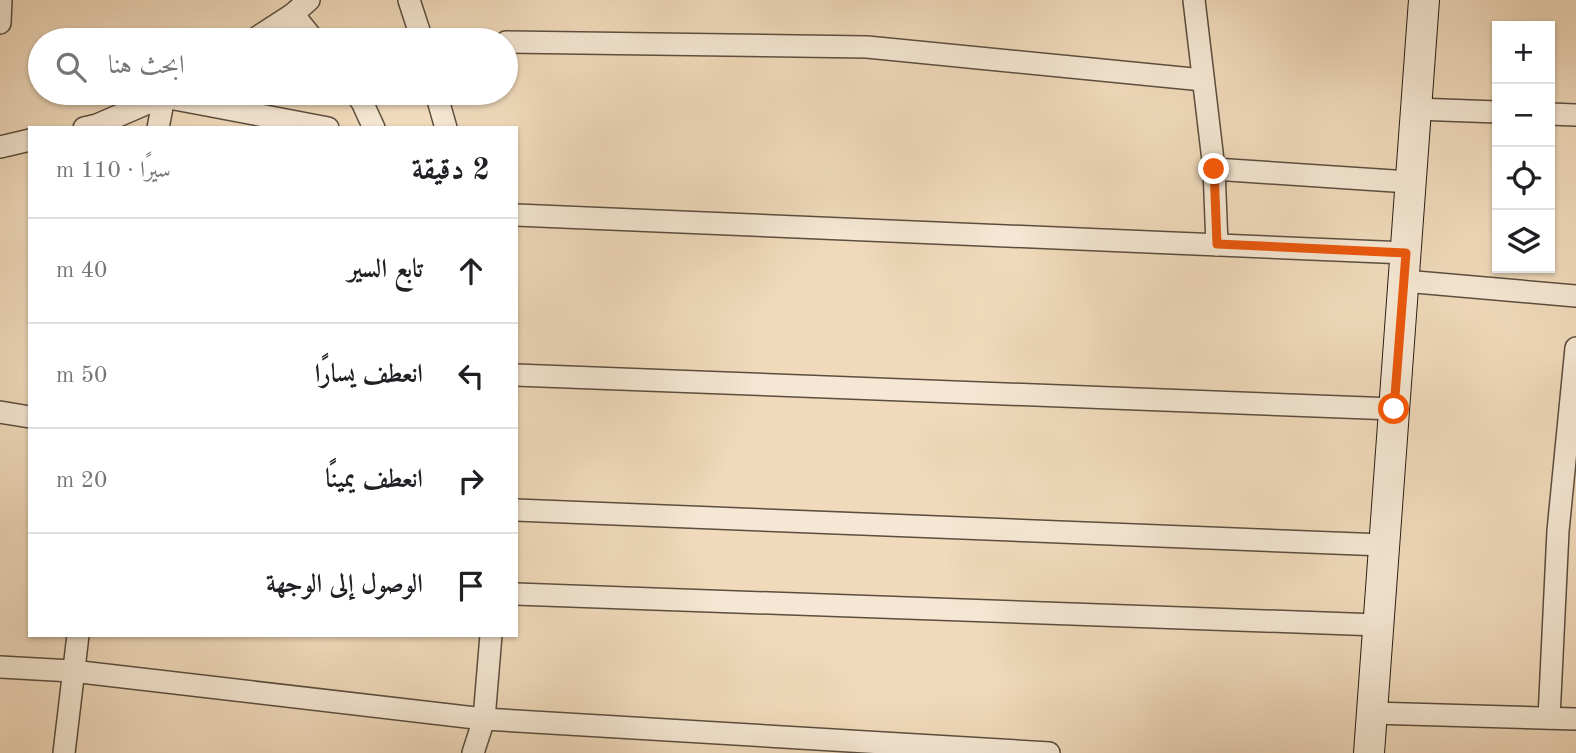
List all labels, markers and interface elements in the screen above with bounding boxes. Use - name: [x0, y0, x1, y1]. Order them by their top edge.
- map controls: [1492, 21, 1555, 273]
- button: +: [1492, 21, 1555, 84]
- search box: [28, 28, 518, 105]
- icon: search: [52, 48, 90, 86]
- text: ابحث هنا: [108, 53, 185, 79]
- button: −: [1492, 84, 1555, 147]
- button: locate: [1492, 147, 1555, 210]
- route end: [1198, 153, 1229, 184]
- text: 2 دقيقة: [412, 156, 490, 186]
- text: سيرًا · 110 m: [56, 159, 171, 182]
- button: layers: [1492, 210, 1555, 273]
- icon: ahead: [452, 252, 490, 290]
- text: تابع السير: [348, 257, 423, 283]
- text: 40 m: [56, 259, 107, 282]
- icon: left: [452, 357, 490, 395]
- text: انعطف يسارًا: [315, 362, 423, 388]
- text: 50 m: [56, 364, 107, 387]
- route start: [1378, 393, 1409, 424]
- icon: right: [452, 462, 490, 500]
- text: انعطف يمينًا: [325, 467, 423, 493]
- text: 20 m: [56, 469, 107, 492]
- icon: arrive: [452, 567, 490, 605]
- text: الوصول إلى الوجهة: [266, 572, 423, 598]

